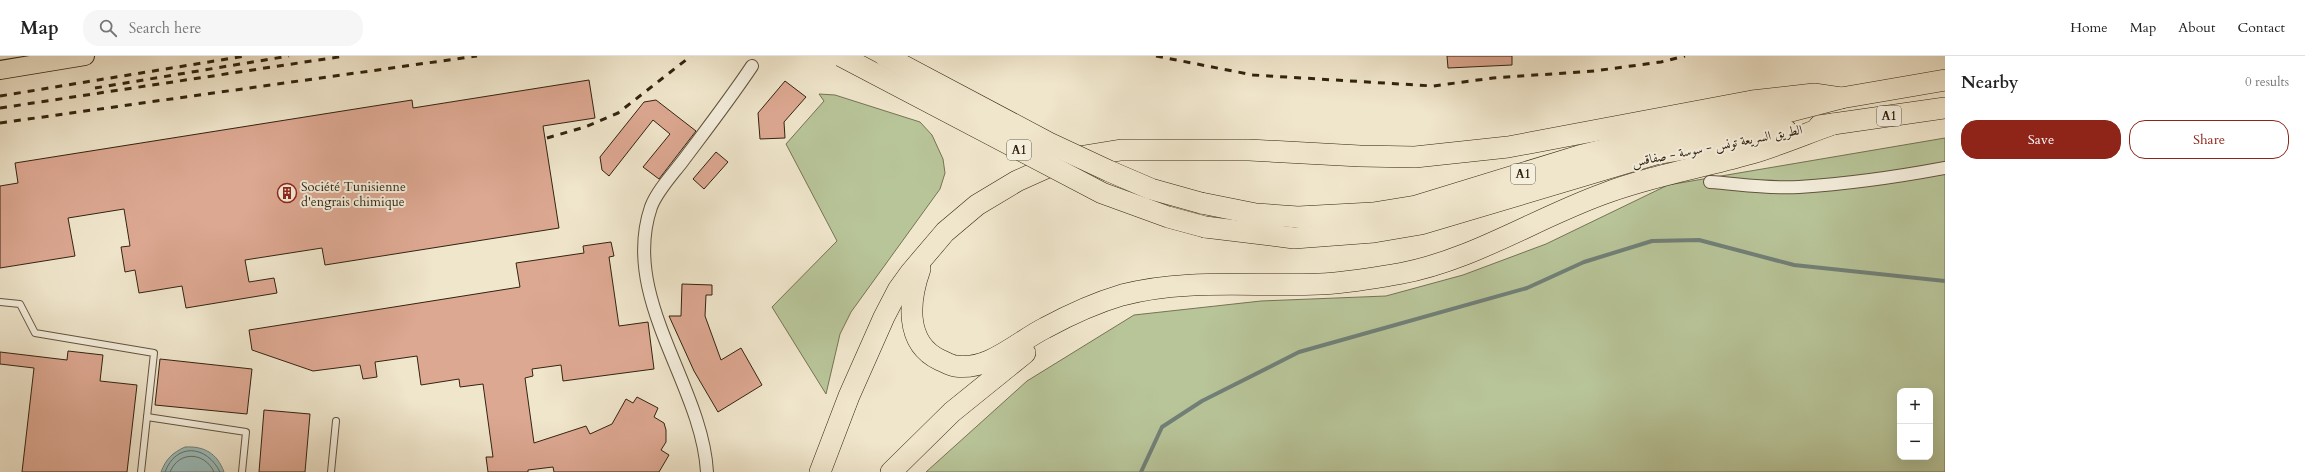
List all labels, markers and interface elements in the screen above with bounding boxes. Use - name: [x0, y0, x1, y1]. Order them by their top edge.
- search box: [83, 10, 363, 46]
- text: Map: [20, 15, 59, 41]
- icon: search: [97, 17, 119, 39]
- text: Search here: [129, 18, 201, 38]
- text: Home: [2070, 18, 2108, 37]
- text: Map: [2130, 18, 2156, 37]
- text: About: [2178, 18, 2215, 37]
- text: Contact: [2237, 18, 2285, 37]
- text: Nearby: [1961, 71, 2018, 94]
- text: 0 results: [2245, 73, 2289, 91]
- road number: A1: [1877, 106, 1901, 126]
- button: Save: [1961, 120, 2121, 159]
- button: Share: [2129, 120, 2289, 159]
- street label: الطريق السريعة تونس - سوسة - صفاقس: [1630, 121, 1804, 171]
- road number: A1: [1007, 140, 1031, 160]
- road number: A1: [1511, 164, 1535, 184]
- place label: Société Tunisienne d'engrais chimique: [301, 178, 406, 211]
- building icon: Société Tunisienne d'engrais chimique: [276, 182, 298, 204]
- map controls: [1897, 388, 1933, 460]
- button: +: [1897, 388, 1933, 424]
- button: −: [1897, 424, 1933, 460]

